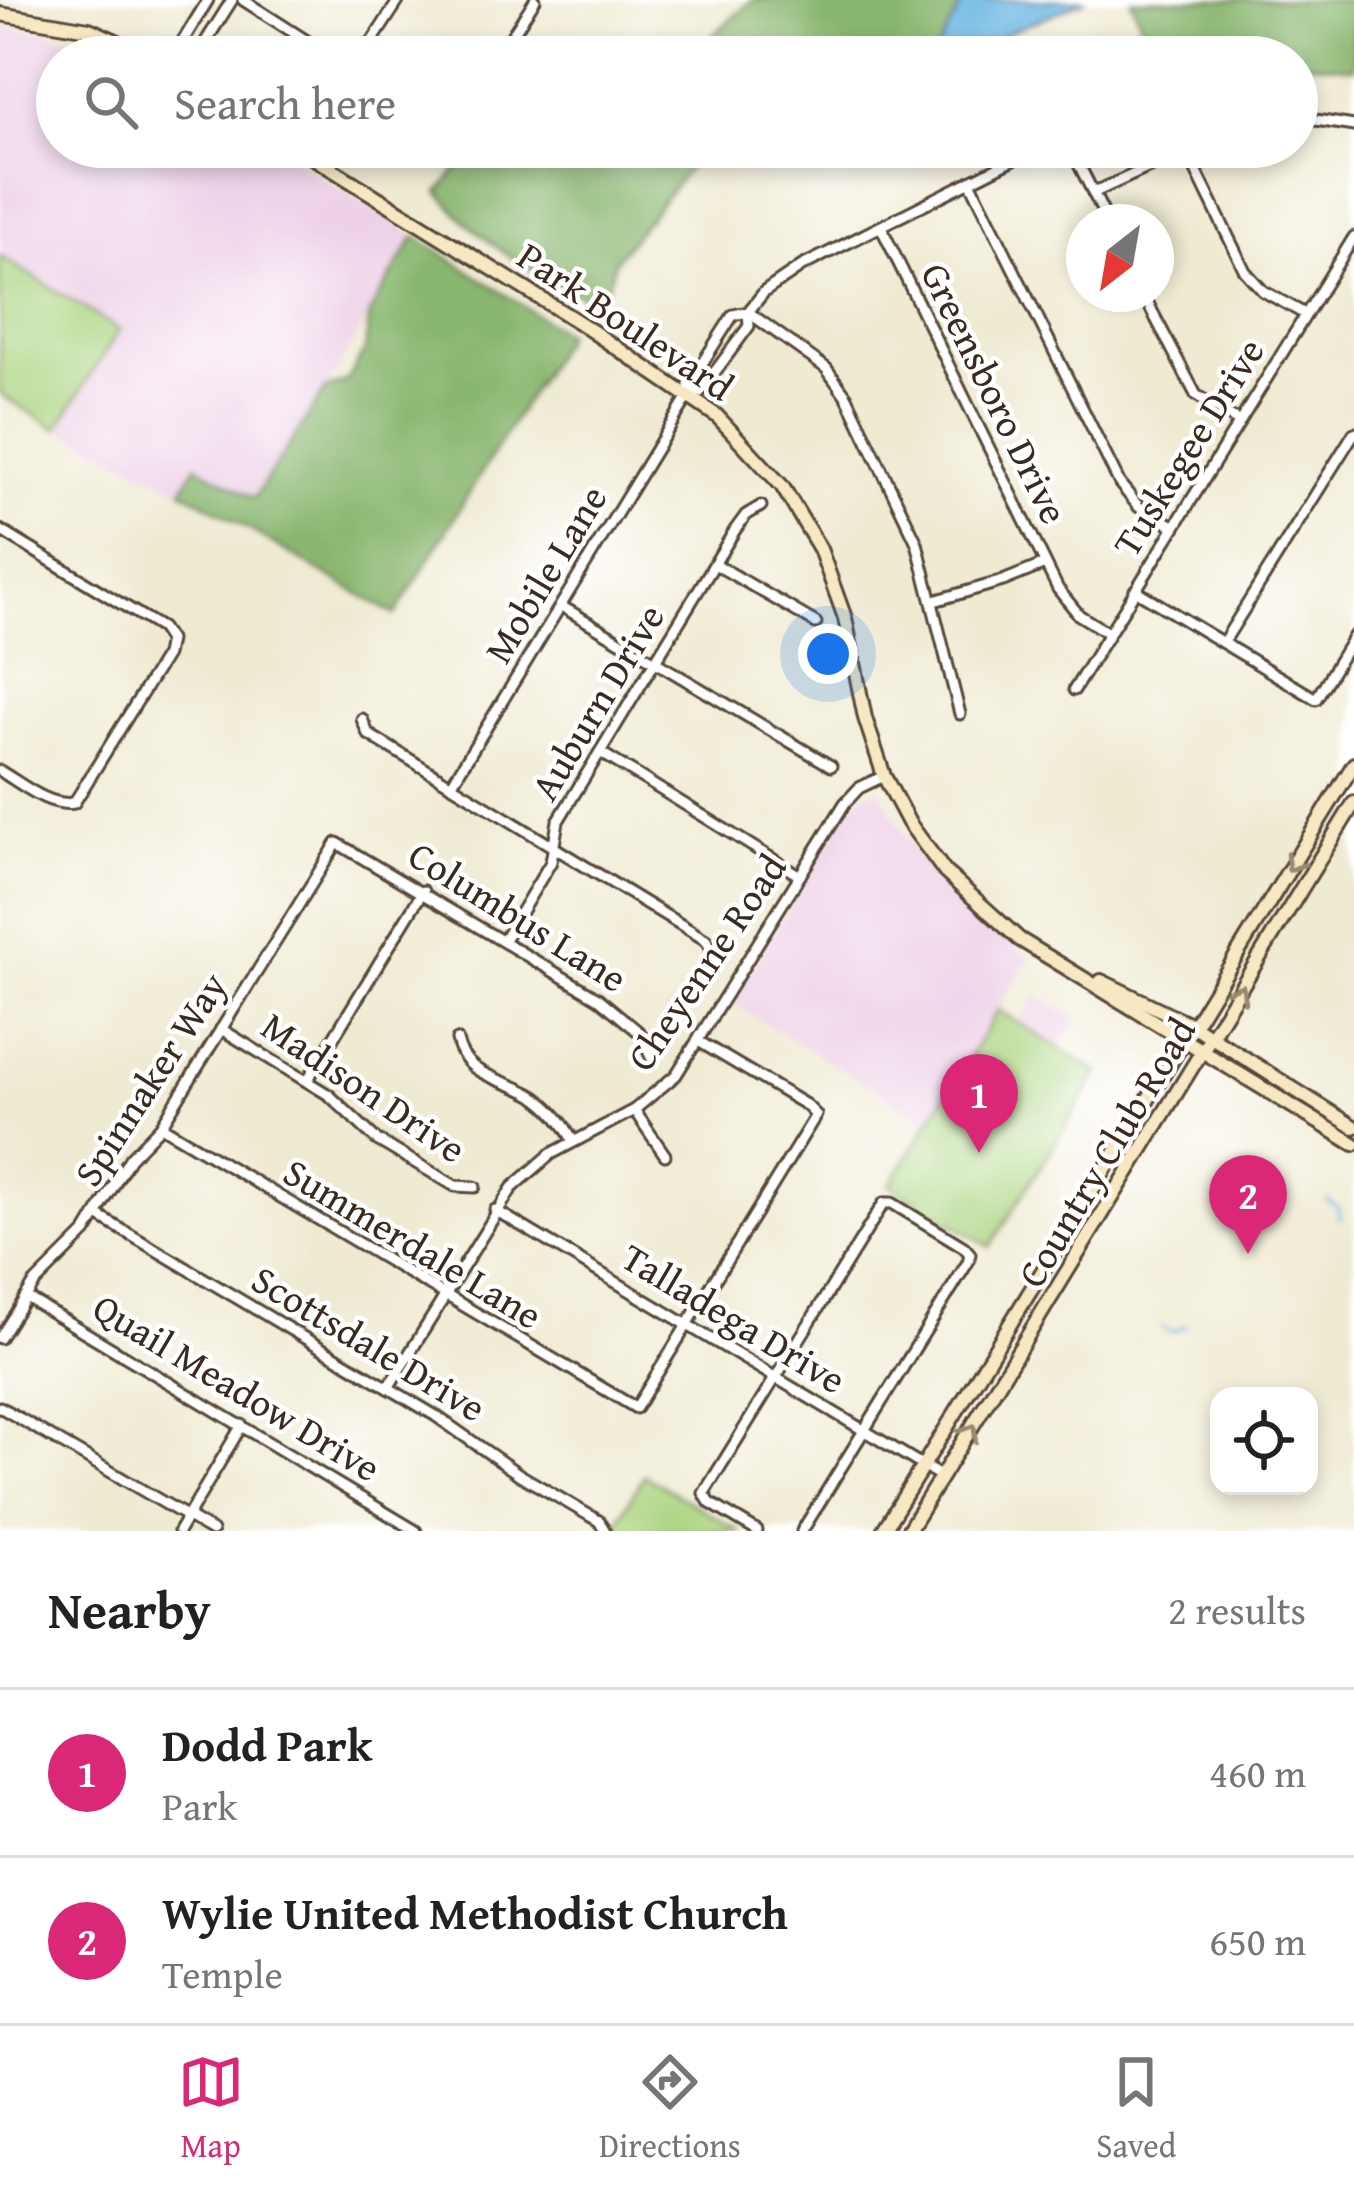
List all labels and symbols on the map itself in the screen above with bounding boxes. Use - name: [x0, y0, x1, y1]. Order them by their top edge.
- north arrow: [1066, 204, 1174, 312]
- street label: Park Boulevard: [507, 227, 746, 414]
- street label: Greensboro Drive: [908, 253, 1083, 533]
- street label: Tuskegee Drive: [1098, 327, 1277, 567]
- street label: Mobile Lane: [469, 474, 620, 673]
- street label: Auburn Drive: [515, 593, 678, 811]
- your location: [798, 624, 858, 684]
- street label: Columbus Lane: [398, 826, 639, 1005]
- street label: Cheyenne Road: [612, 842, 799, 1082]
- one-way arrow: [1285, 851, 1307, 873]
- street label: Spinnaker Way: [59, 960, 240, 1197]
- one-way arrow: [1225, 983, 1247, 1005]
- street label: Madison Drive: [251, 997, 478, 1176]
- street label: Country Club Road: [1002, 1006, 1209, 1297]
- pin: 1: [940, 1054, 1018, 1153]
- street label: Summerdale Lane: [273, 1143, 553, 1342]
- pin: 2: [1209, 1155, 1287, 1254]
- street label: Talladega Drive: [612, 1228, 857, 1407]
- street label: Scottsdale Drive: [241, 1250, 497, 1435]
- street label: Quail Meadow Drive: [83, 1278, 392, 1495]
- one-way arrow: [956, 1423, 978, 1445]

